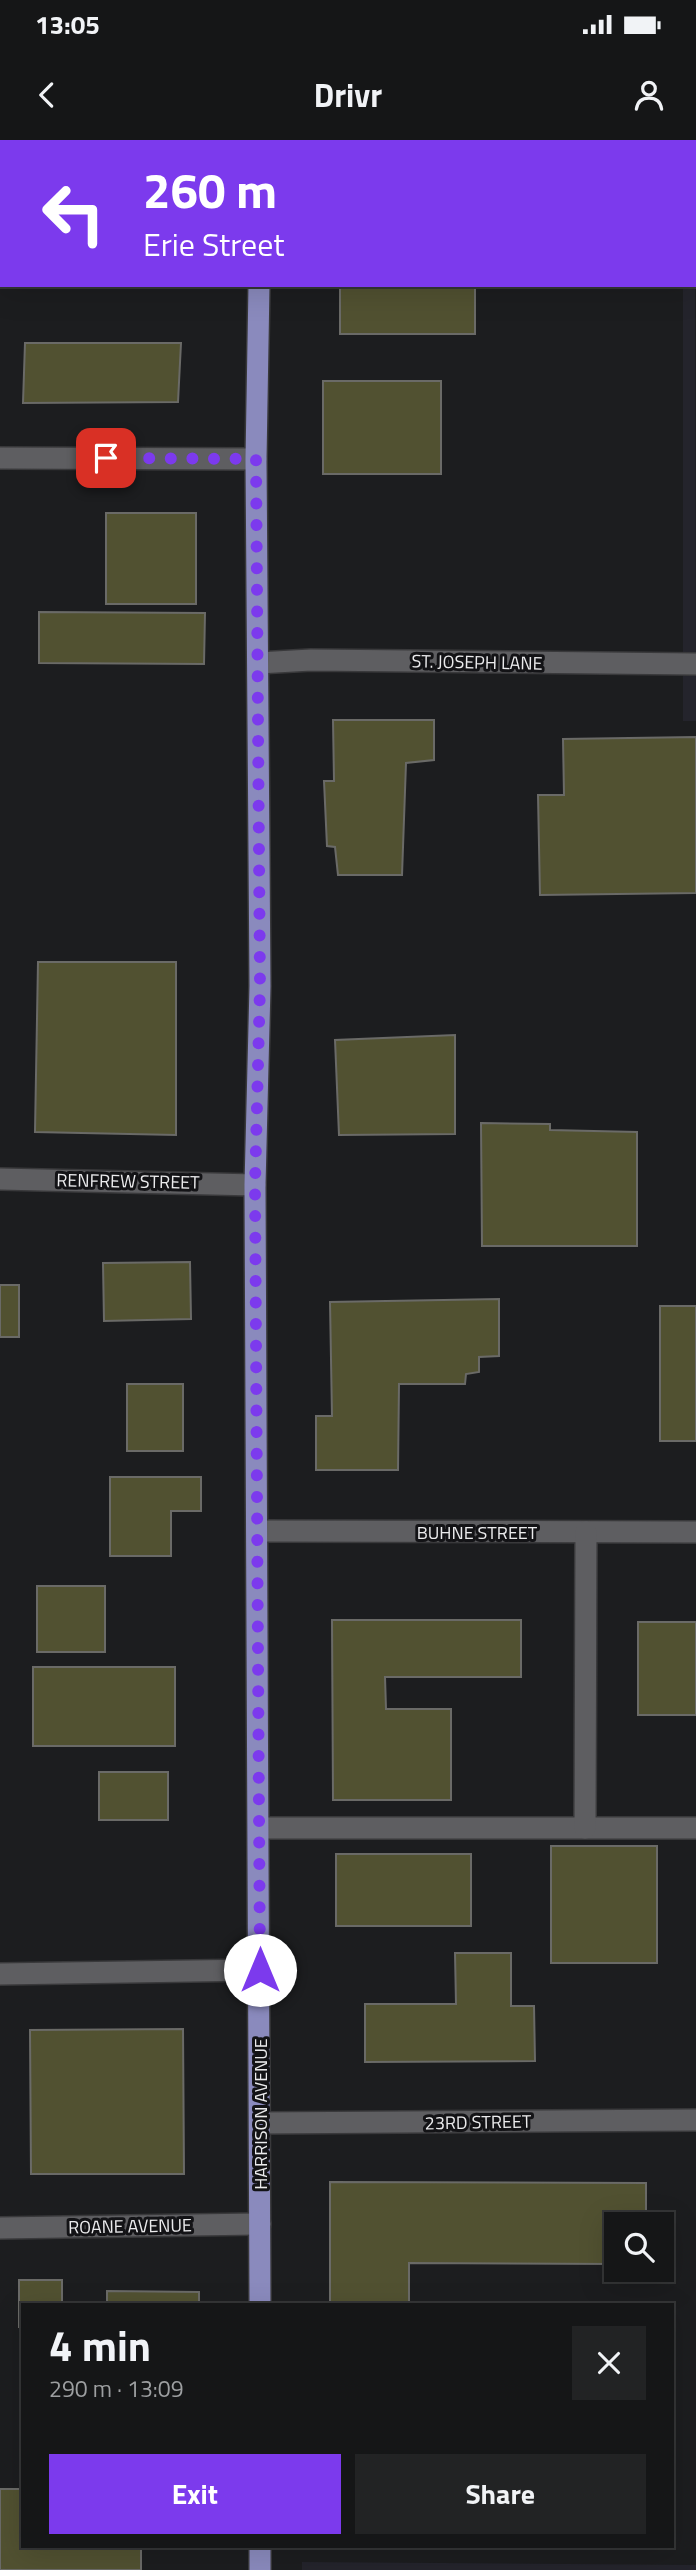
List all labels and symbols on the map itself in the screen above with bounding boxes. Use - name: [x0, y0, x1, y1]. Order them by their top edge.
- pin: [76, 428, 136, 488]
- street label: ST. JOSEPH LANE: [411, 647, 543, 677]
- street label: RENFREW STREET: [56, 1166, 200, 1196]
- street label: BUHNE STREET: [417, 1519, 538, 1546]
- position arrow: [223, 1933, 297, 2007]
- street label: HARRISON AVENUE: [247, 2038, 274, 2190]
- street label: 23RD STREET: [425, 2108, 532, 2136]
- street label: ROANE AVENUE: [68, 2211, 192, 2241]

